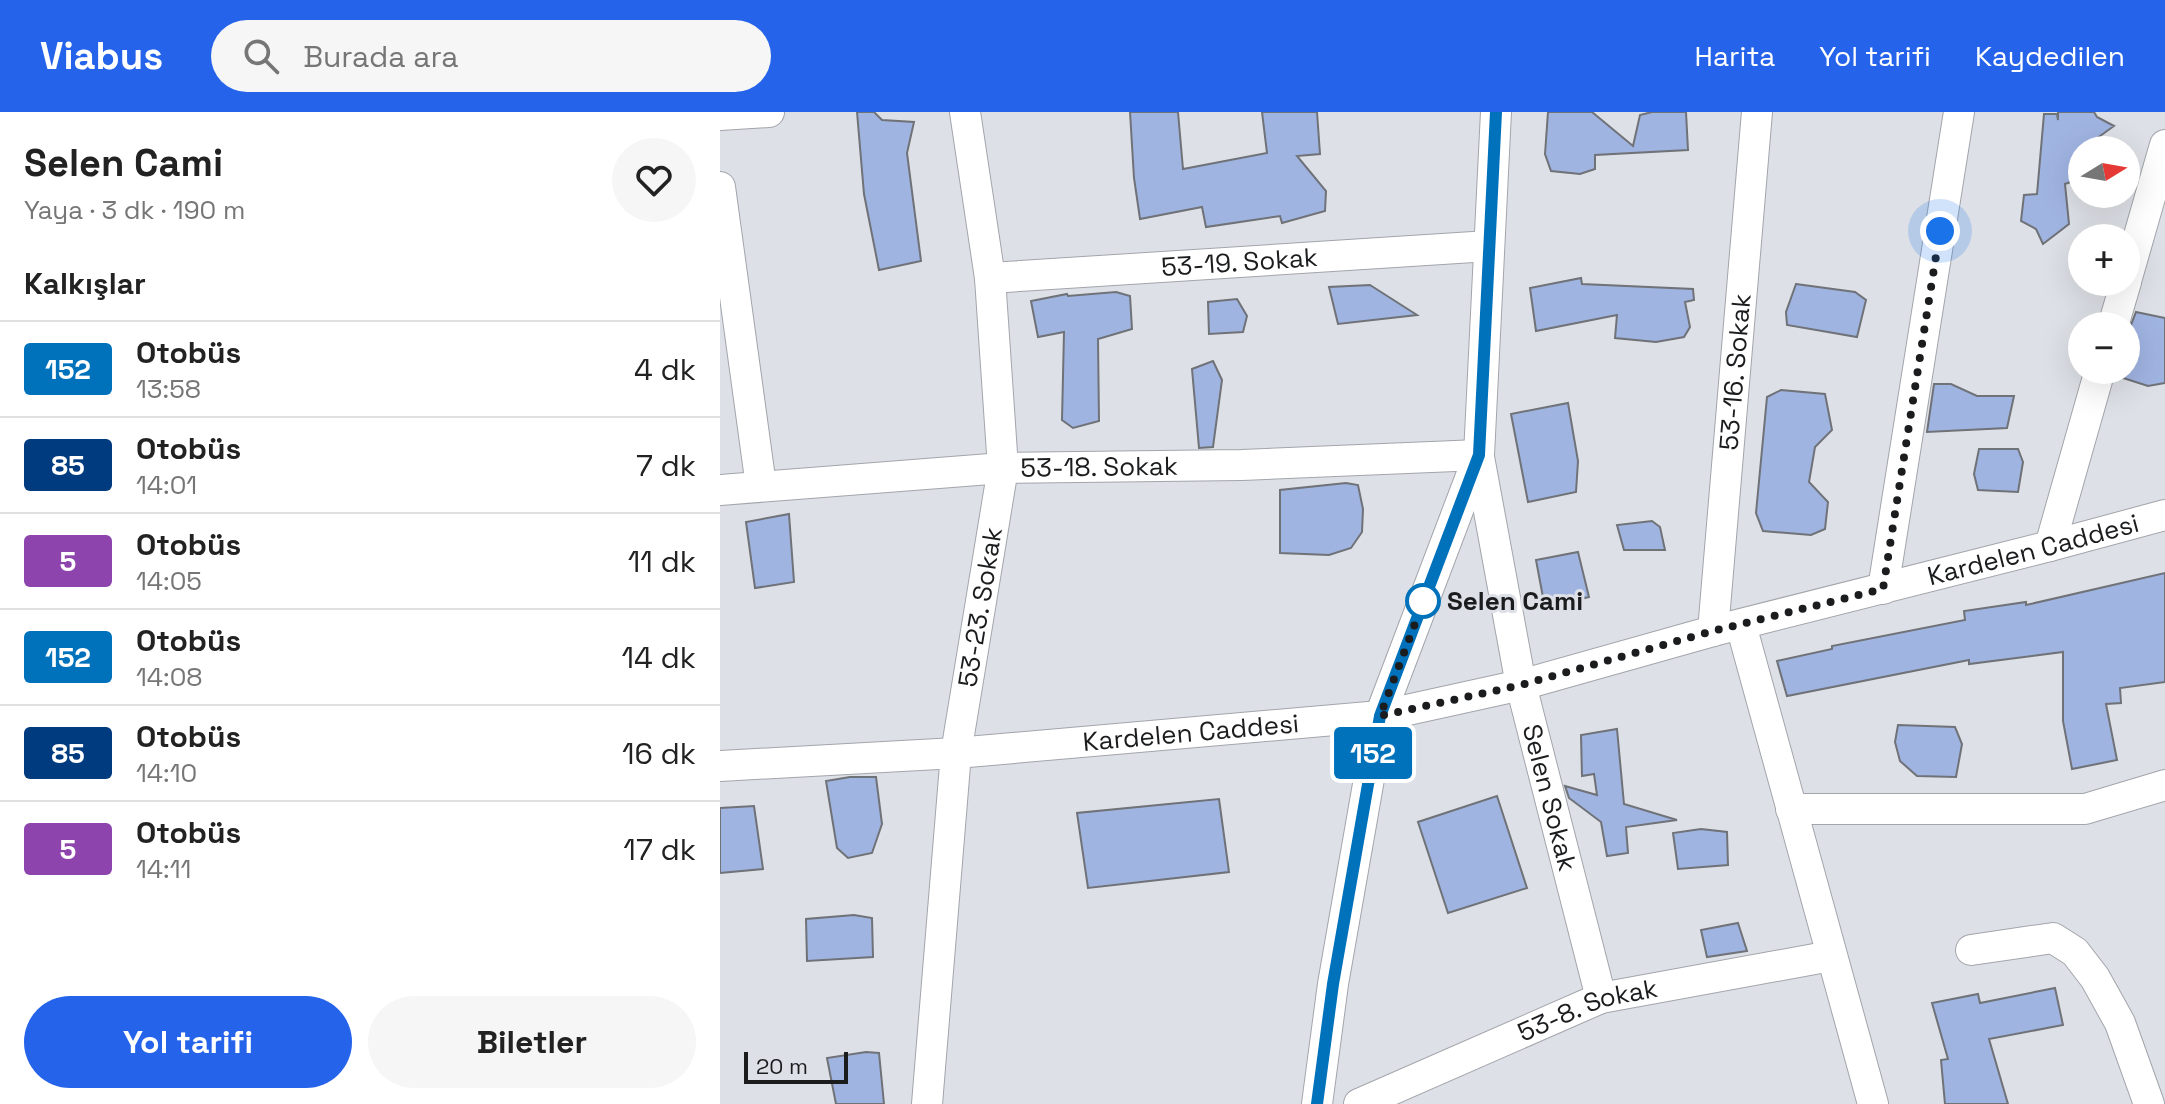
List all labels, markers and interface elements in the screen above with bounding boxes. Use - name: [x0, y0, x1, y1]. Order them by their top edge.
- search box: [211, 20, 771, 92]
- text: Viabus: [40, 32, 163, 80]
- icon: search: [239, 34, 283, 78]
- text: Burada ara: [303, 37, 459, 76]
- text: Harita: [1695, 38, 1775, 74]
- text: Yol tarifi: [1819, 38, 1931, 74]
- text: Kaydedilen: [1975, 38, 2125, 74]
- north arrow: [2068, 136, 2140, 208]
- map controls: [2068, 136, 2140, 384]
- button: heart: [612, 138, 696, 222]
- text: Selen Cami: [24, 139, 223, 187]
- text: Yaya · 3 dk · 190 m: [24, 193, 245, 227]
- your location: [1920, 211, 1960, 251]
- button: +: [2068, 224, 2140, 296]
- street label: 53-19. Sokak: [1160, 240, 1319, 284]
- text: Kalkışlar: [24, 264, 146, 303]
- street label: 53-16. Sokak: [1711, 292, 1759, 452]
- button: −: [2068, 312, 2140, 384]
- text: Otobüs: [136, 333, 241, 372]
- text: 4 dk: [634, 350, 696, 389]
- text: 152: [45, 351, 91, 387]
- text: 13:58: [136, 372, 201, 406]
- text: Otobüs: [136, 429, 241, 468]
- text: 7 dk: [636, 446, 696, 485]
- text: 85: [51, 447, 85, 483]
- street label: 53-18. Sokak: [1020, 449, 1178, 485]
- text: 14:01: [136, 468, 197, 502]
- street label: Kardelen Caddesi: [1924, 506, 2142, 593]
- text: Otobüs: [136, 525, 241, 564]
- street label: 53-23. Sokak: [950, 525, 1010, 690]
- text: 11 dk: [628, 542, 696, 581]
- text: 5: [60, 543, 76, 579]
- text: 14:05: [136, 564, 202, 598]
- marker: Selen Cami: [1406, 584, 1440, 618]
- place label: Selen Cami: [1447, 584, 1583, 618]
- text: Otobüs: [136, 621, 241, 660]
- text: 14 dk: [622, 638, 696, 677]
- text: 152: [45, 639, 91, 675]
- text: 14:08: [136, 660, 203, 694]
- street label: Kardelen Caddesi: [1081, 706, 1300, 759]
- text: Otobüs: [136, 717, 241, 756]
- street label: Selen Sokak: [1515, 720, 1585, 875]
- line badge: 152: [1327, 727, 1419, 779]
- text: 16 dk: [622, 734, 696, 773]
- text: 85: [51, 735, 85, 771]
- text: 152: [1350, 735, 1396, 771]
- text: 14:10: [136, 756, 197, 790]
- text: Otobüs: [136, 813, 241, 852]
- text: 17 dk: [623, 830, 696, 869]
- text: 5: [60, 831, 76, 867]
- text: 14:11: [136, 852, 191, 886]
- street label: 53-8. Sokak: [1512, 971, 1660, 1049]
- button: Yol tarifi: [24, 996, 352, 1088]
- button: Biletler: [368, 996, 696, 1088]
- scale bar: [744, 1048, 848, 1084]
- text: 20 m: [756, 1052, 808, 1080]

